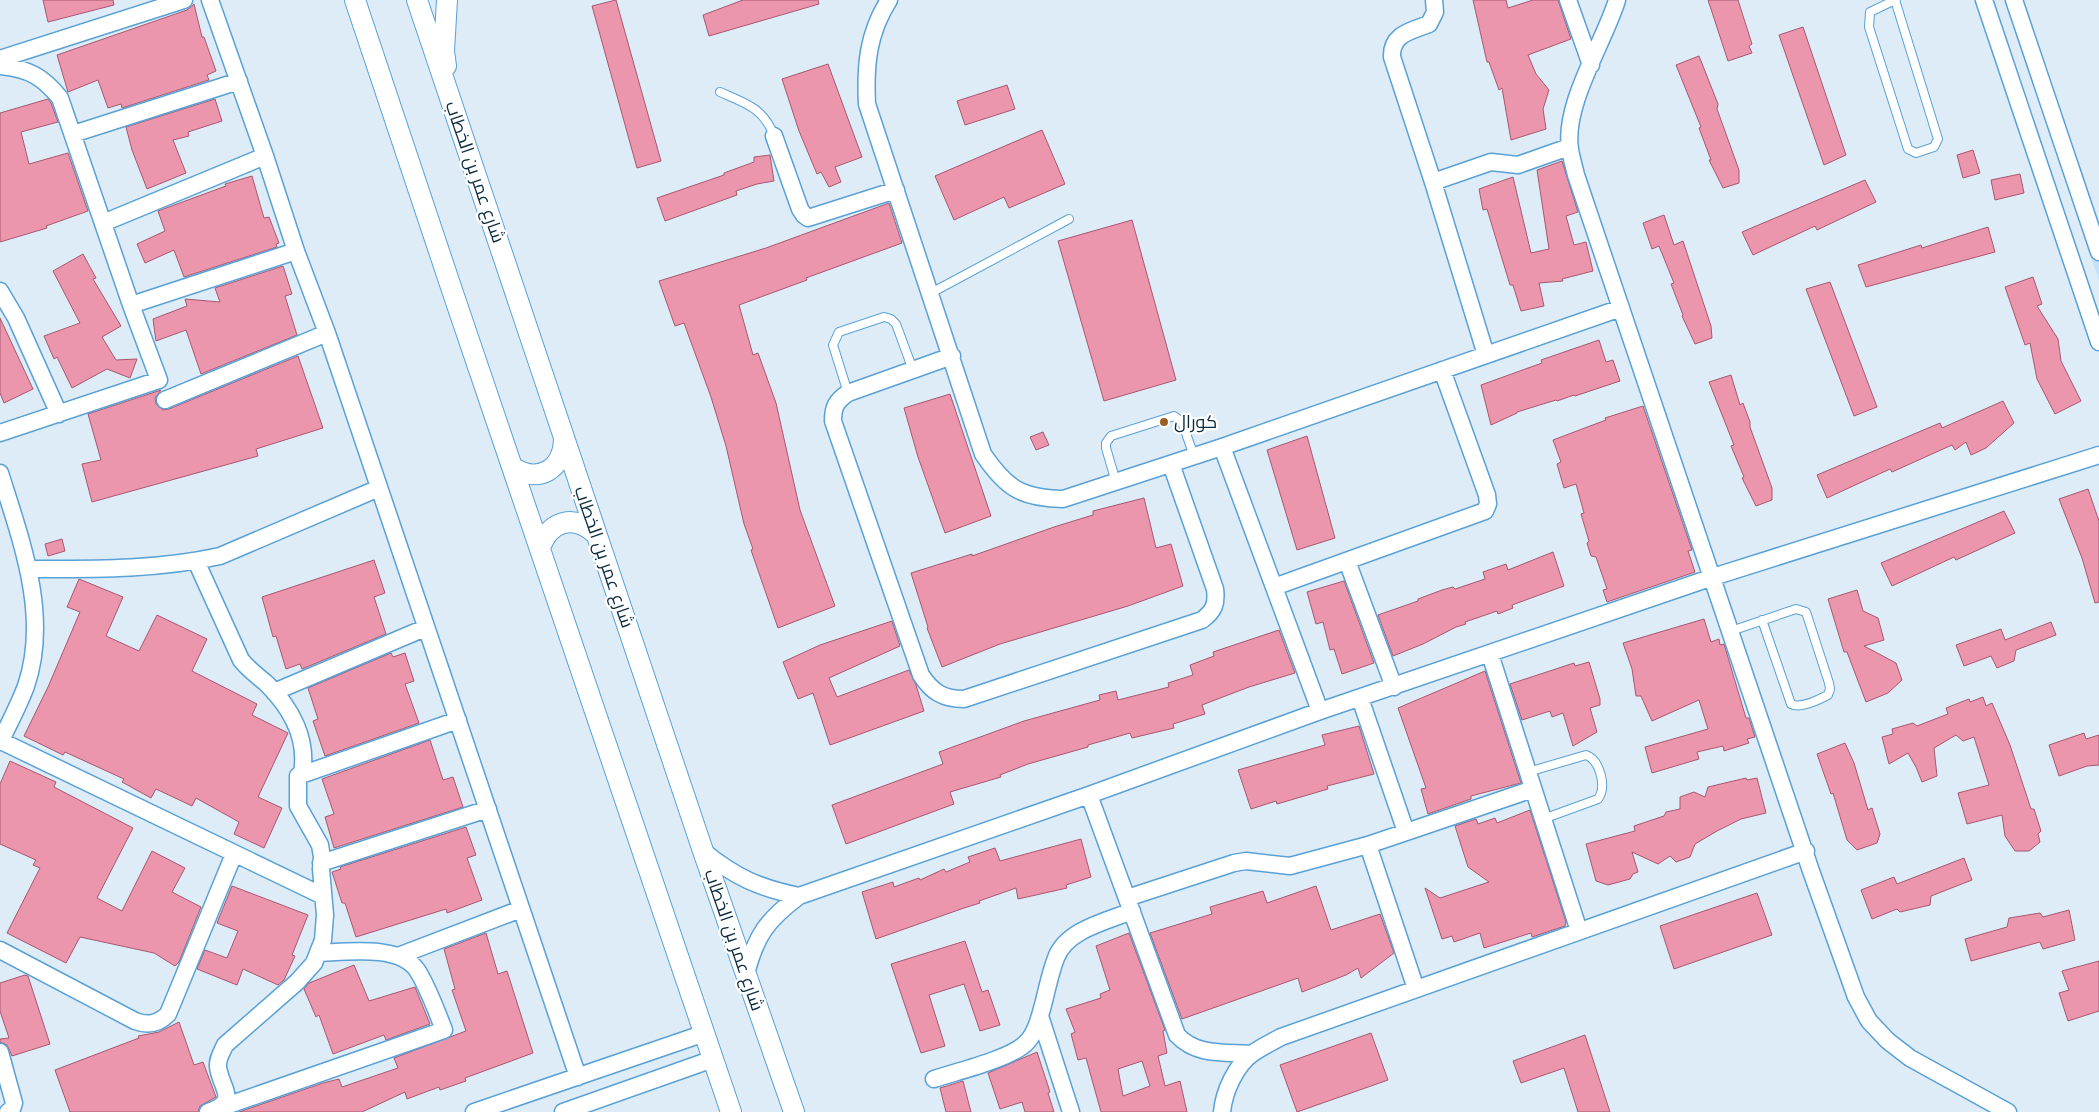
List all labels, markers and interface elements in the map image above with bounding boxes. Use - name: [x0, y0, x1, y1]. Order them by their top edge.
- street label: شارع عمر بن الخطاب: [439, 98, 510, 246]
- place label: كورال: [1174, 411, 1217, 433]
- marker: كورال: [1158, 416, 1170, 428]
- street label: شارع عمر بن الخطاب: [568, 483, 639, 631]
- street label: شارع عمر بن الخطاب: [698, 866, 769, 1014]

